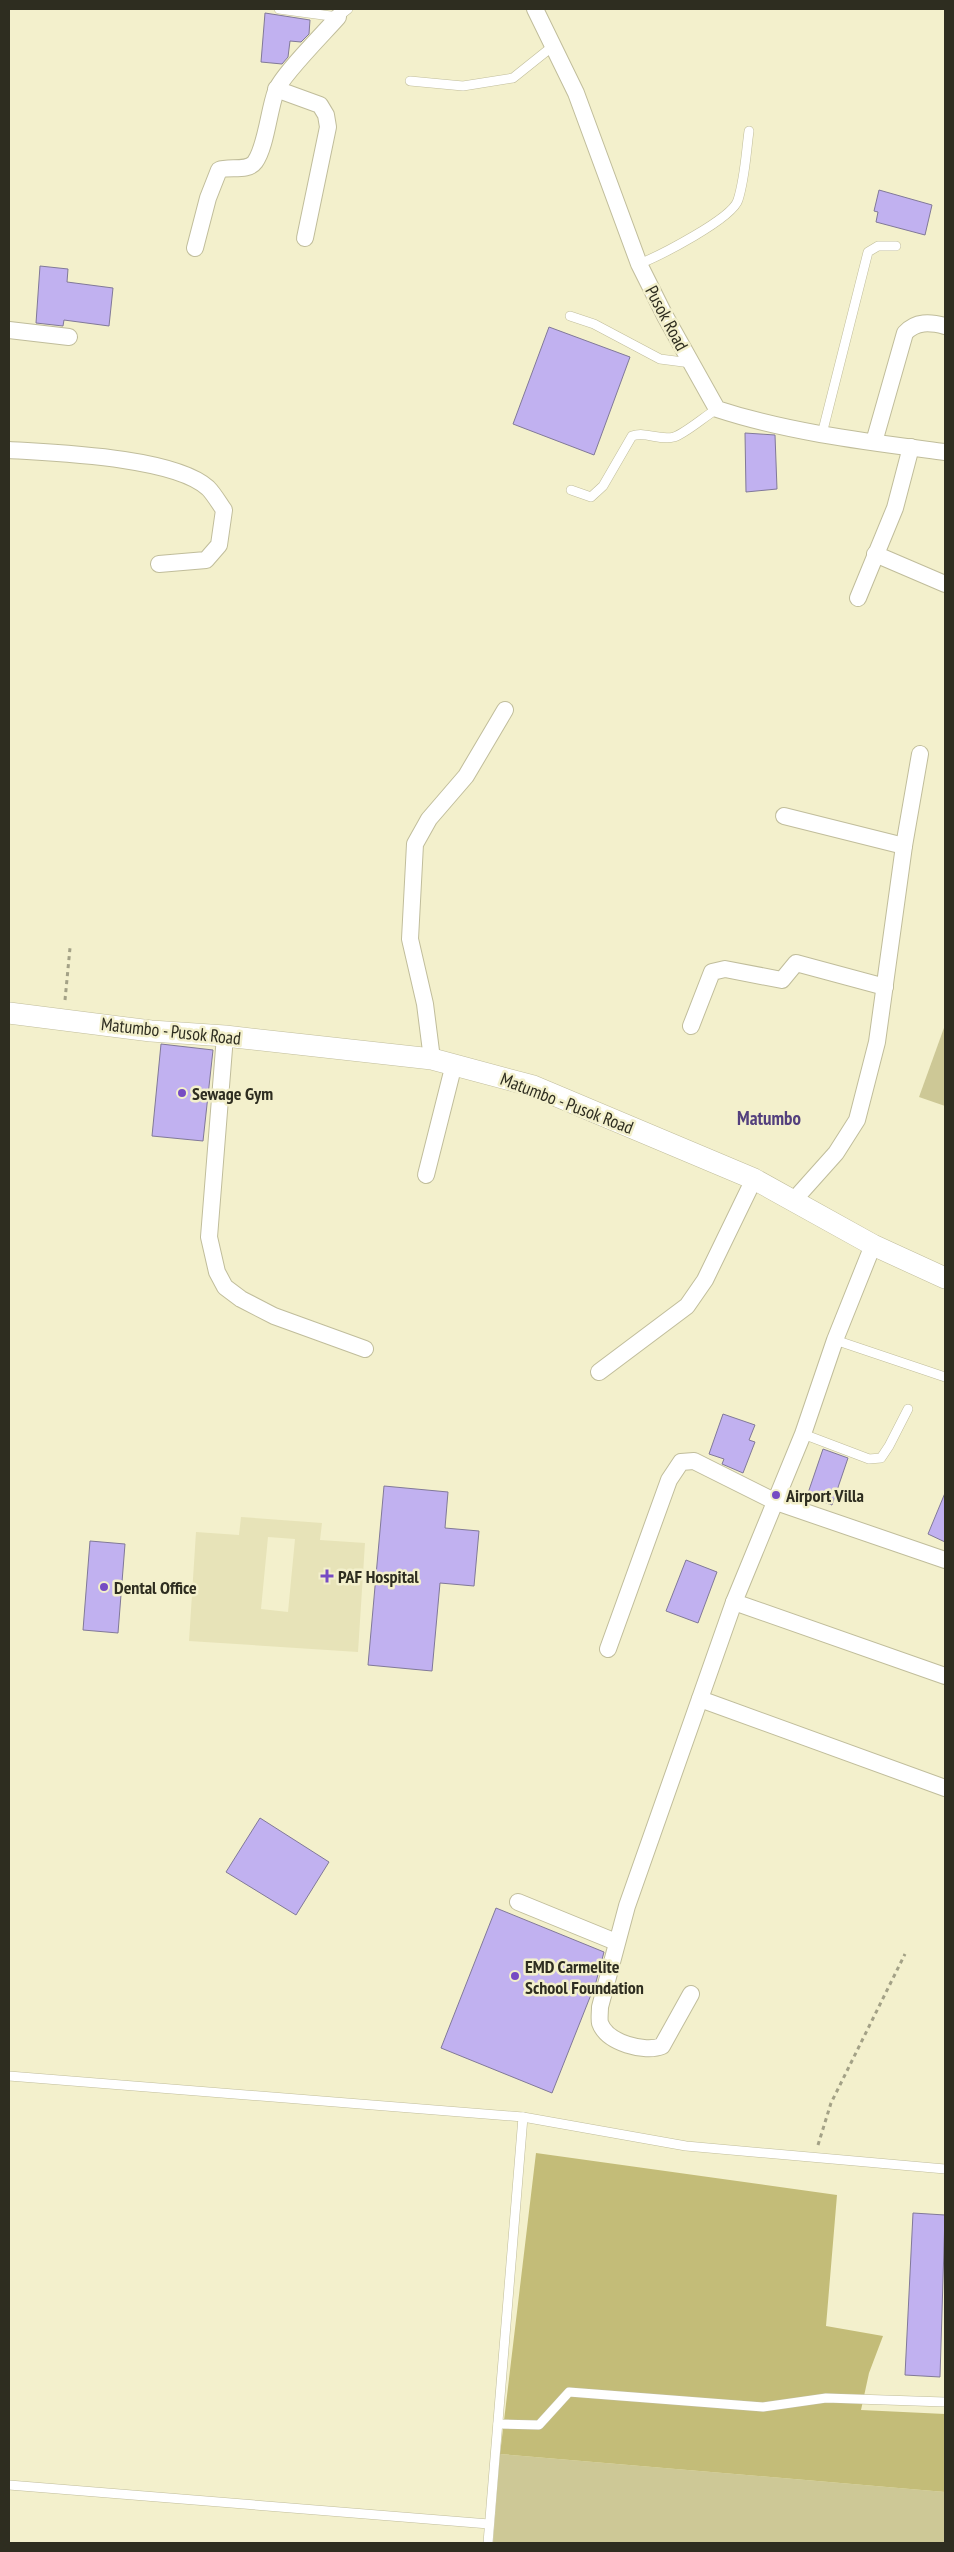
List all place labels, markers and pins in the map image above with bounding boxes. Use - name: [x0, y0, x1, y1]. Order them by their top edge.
- place label: Sewage Gym: [192, 1082, 273, 1105]
- marker: Sewage Gym: [176, 1087, 188, 1099]
- place label: Airport Villa: [785, 1484, 864, 1507]
- marker: Airport Villa: [770, 1489, 782, 1501]
- place label: PAF Hospital: [338, 1565, 419, 1588]
- marker: PAF Hospital: [320, 1569, 334, 1583]
- place label: Dental Office: [114, 1576, 197, 1599]
- marker: Dental Office: [98, 1581, 110, 1593]
- place label: EMD Carmelite School Foundation: [525, 1955, 644, 1999]
- marker: EMD Carmelite School Foundation: [509, 1970, 521, 1982]

